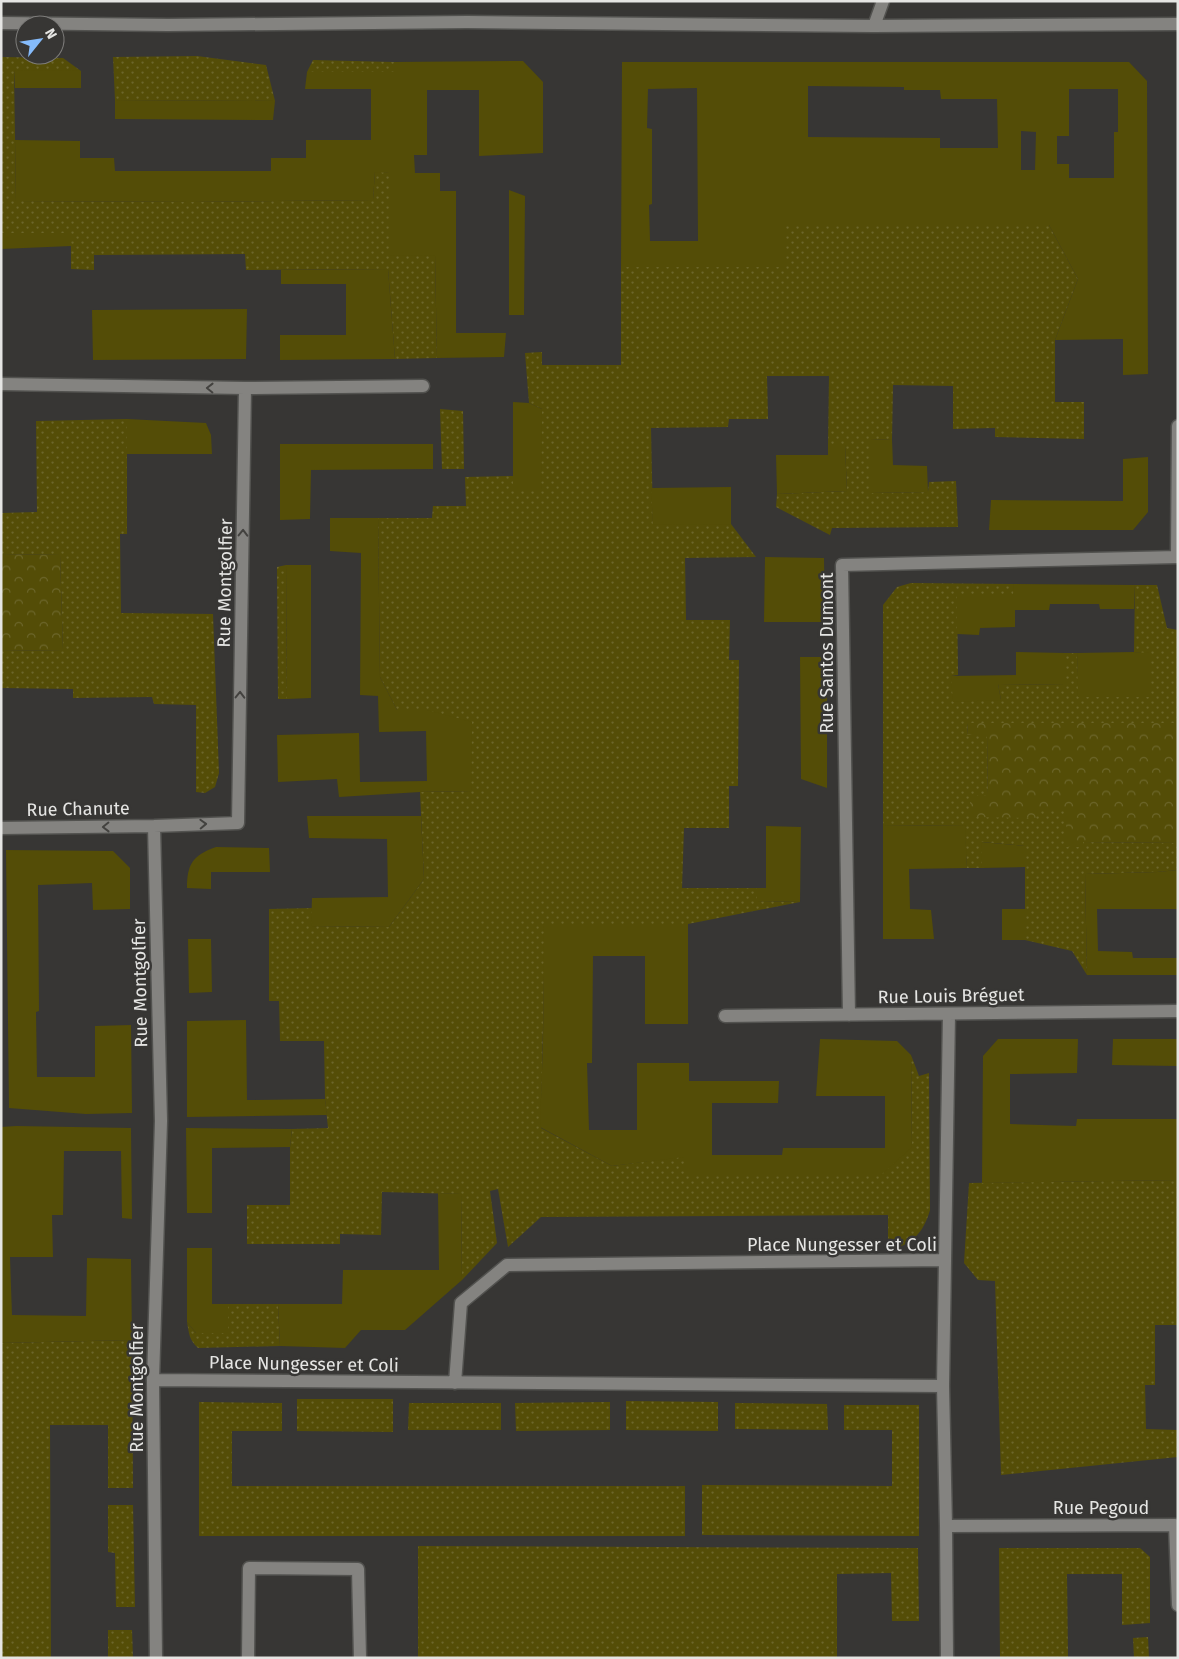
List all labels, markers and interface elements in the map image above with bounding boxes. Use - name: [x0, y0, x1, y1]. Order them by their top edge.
- north arrow: [15, 15, 65, 65]
- text: N: [41, 25, 61, 42]
- one-way arrow: [206, 383, 214, 393]
- street label: Rue Montgolfier: [213, 518, 237, 648]
- one-way arrow: [238, 529, 248, 536]
- street label: Rue Santos Dumont: [816, 572, 838, 734]
- one-way arrow: [235, 691, 245, 698]
- street label: Rue Chanute: [26, 797, 130, 821]
- one-way arrow: [200, 819, 207, 829]
- one-way arrow: [101, 822, 109, 832]
- street label: Rue Montgolfier: [128, 918, 152, 1048]
- street label: Rue Louis Bréguet: [877, 984, 1025, 1008]
- street label: Place Nungesser et Coli: [747, 1234, 937, 1256]
- street label: Rue Montgolfier: [126, 1323, 148, 1453]
- street label: Place Nungesser et Coli: [209, 1351, 399, 1377]
- street label: Rue Pegoud: [1053, 1497, 1149, 1519]

